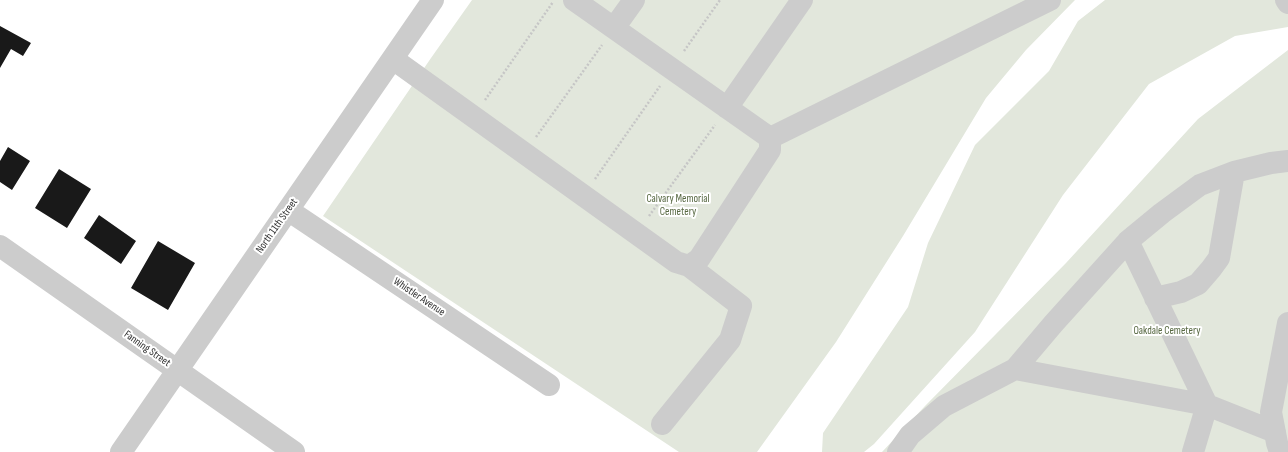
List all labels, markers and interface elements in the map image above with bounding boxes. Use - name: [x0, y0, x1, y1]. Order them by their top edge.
- park label: Calvary Memorial Cemetery: [646, 192, 710, 218]
- street label: North 11th Street: [253, 196, 301, 256]
- street label: Whistler Avenue: [391, 275, 447, 319]
- park label: Oakdale Cemetery: [1134, 324, 1200, 338]
- street label: Fanning Street: [121, 328, 173, 370]

